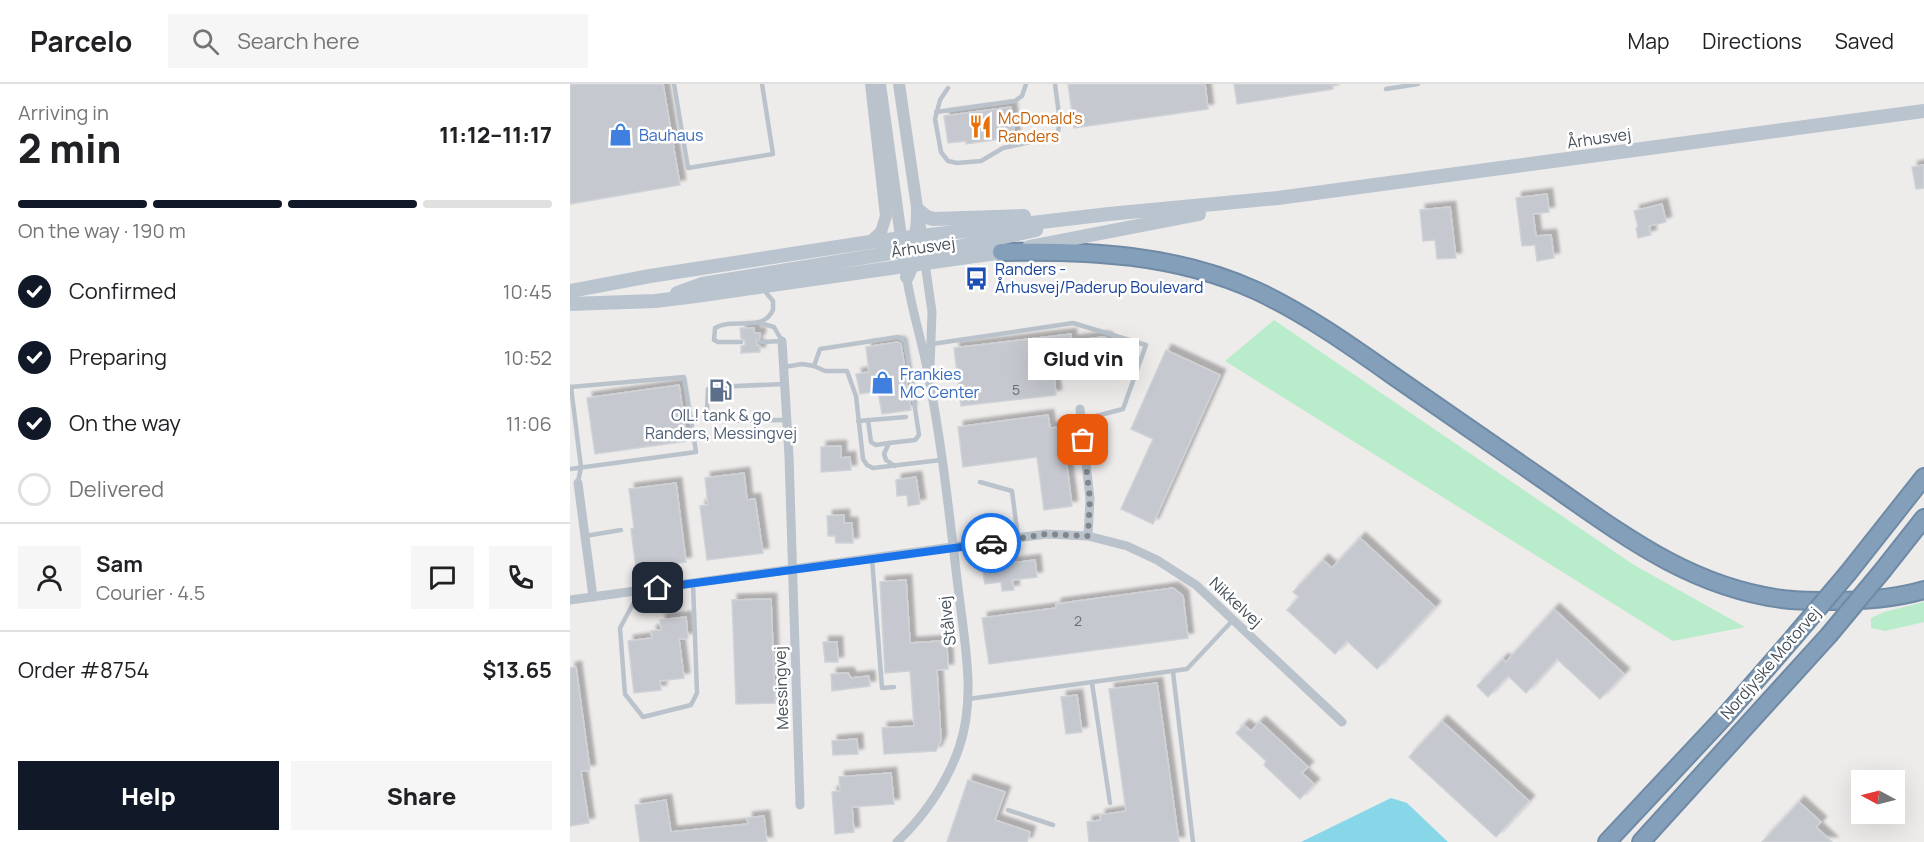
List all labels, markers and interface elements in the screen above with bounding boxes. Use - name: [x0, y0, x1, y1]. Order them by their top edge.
- search box: [168, 14, 588, 68]
- text: Parcelo: [30, 22, 132, 60]
- icon: search: [189, 25, 222, 58]
- text: Search here: [237, 26, 360, 56]
- text: Map: [1628, 27, 1669, 55]
- text: Directions: [1702, 27, 1802, 55]
- text: Saved: [1835, 27, 1894, 55]
- text: Arriving in: [18, 99, 109, 126]
- place label: McDonald's Randers: [998, 107, 1083, 147]
- restaurant icon: McDonald's Randers: [967, 114, 993, 140]
- text: 11:12–11:17: [439, 120, 552, 150]
- text: 2 min: [18, 121, 121, 175]
- shop icon: Bauhaus: [608, 122, 634, 148]
- street label: Århusvej: [1566, 123, 1632, 153]
- place label: Bauhaus: [639, 124, 704, 146]
- text: On the way · 190 m: [18, 217, 186, 244]
- street label: Århusvej: [890, 232, 956, 262]
- place label: Randers - Århusvej/Paderup Boulevard: [995, 258, 1203, 298]
- bus stop icon: Randers - Århusvej/Paderup Boulevard: [964, 265, 990, 291]
- icon: check: [18, 275, 51, 308]
- text: Confirmed: [69, 276, 177, 306]
- text: 10:45: [503, 278, 552, 305]
- callout: Glud vin: [1028, 338, 1138, 380]
- icon: check: [18, 341, 51, 374]
- text: Preparing: [69, 342, 167, 372]
- text: 10:52: [504, 344, 552, 371]
- text: Glud vin: [1044, 345, 1123, 372]
- place label: Frankies MC Center: [900, 363, 980, 403]
- shop icon: Frankies MC Center: [869, 370, 895, 396]
- fuel station icon: OIL! tank & go Randers, Messingvej: [708, 377, 734, 403]
- house number: 5: [1012, 380, 1020, 399]
- place label: OIL! tank & go Randers, Messingvej: [645, 404, 797, 444]
- icon: check: [18, 407, 51, 440]
- text: On the way: [69, 408, 181, 438]
- text: 11:06: [506, 410, 552, 437]
- pin: [1057, 414, 1108, 465]
- icon: bag: [1066, 423, 1099, 456]
- text: Delivered: [69, 474, 164, 504]
- courier: [961, 513, 1021, 573]
- icon: car: [975, 527, 1008, 560]
- button: person: [18, 546, 81, 609]
- button: chat: [411, 546, 474, 609]
- button: phone: [489, 546, 552, 609]
- text: Sam: [96, 549, 143, 579]
- pin: [632, 562, 683, 613]
- icon: home: [641, 571, 674, 604]
- street label: Nikkelvej: [1205, 572, 1267, 632]
- text: Courier · 4.5: [96, 579, 205, 606]
- street label: Stålvej: [933, 595, 961, 647]
- street label: Nordjyske Motorvej: [1715, 602, 1825, 724]
- house number: 2: [1074, 611, 1082, 630]
- street label: Messingvej: [769, 646, 793, 730]
- text: Order #8754: [18, 655, 150, 685]
- text: $13.65: [483, 655, 552, 685]
- button: Help: [18, 761, 279, 830]
- button: Share: [291, 761, 552, 830]
- north arrow: [1851, 770, 1905, 824]
- map controls: [1851, 770, 1905, 824]

